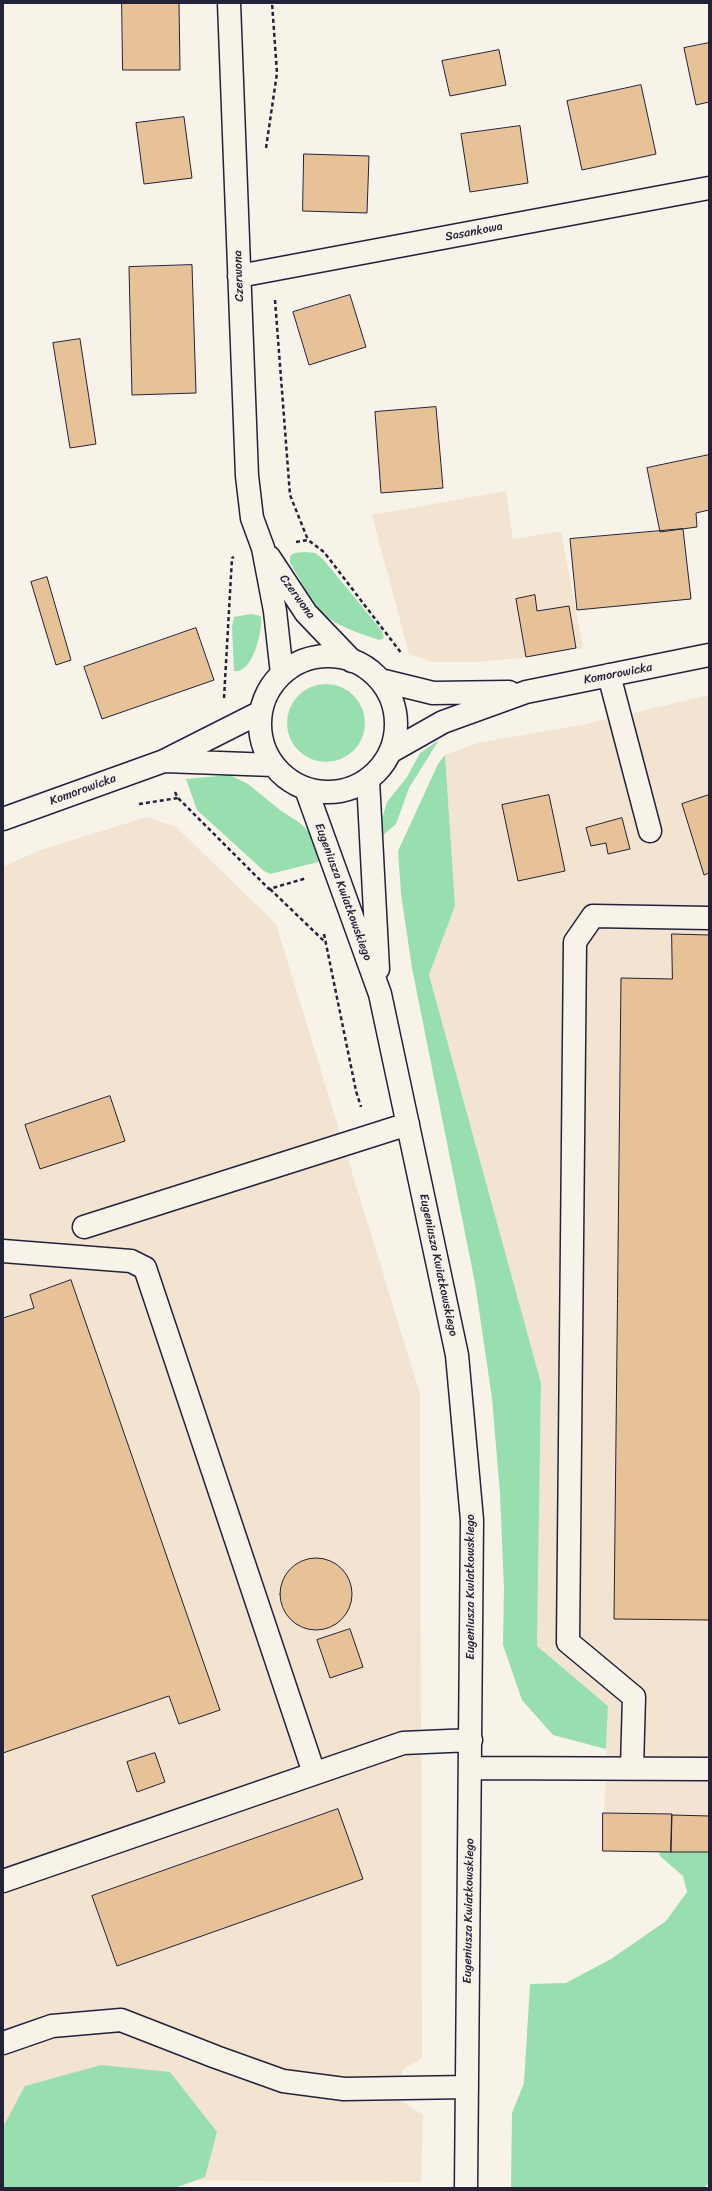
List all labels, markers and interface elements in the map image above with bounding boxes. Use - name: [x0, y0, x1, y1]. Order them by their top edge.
- street label: Sasankowa: [444, 219, 504, 245]
- street label: Czerwona: [231, 250, 247, 302]
- street label: Czerwona: [276, 572, 318, 622]
- street label: Komorowicka: [582, 660, 654, 688]
- street label: Komorowicka: [48, 771, 118, 809]
- street label: Eugeniusza Kwiatkowskiego: [311, 821, 375, 963]
- street label: Eugeniusza Kwiatkowskiego: [416, 1192, 460, 1338]
- street label: Eugeniusza Kwiatkowskiego: [464, 1514, 478, 1660]
- street label: Eugeniusza Kwiatkowskiego: [461, 1838, 477, 1984]

